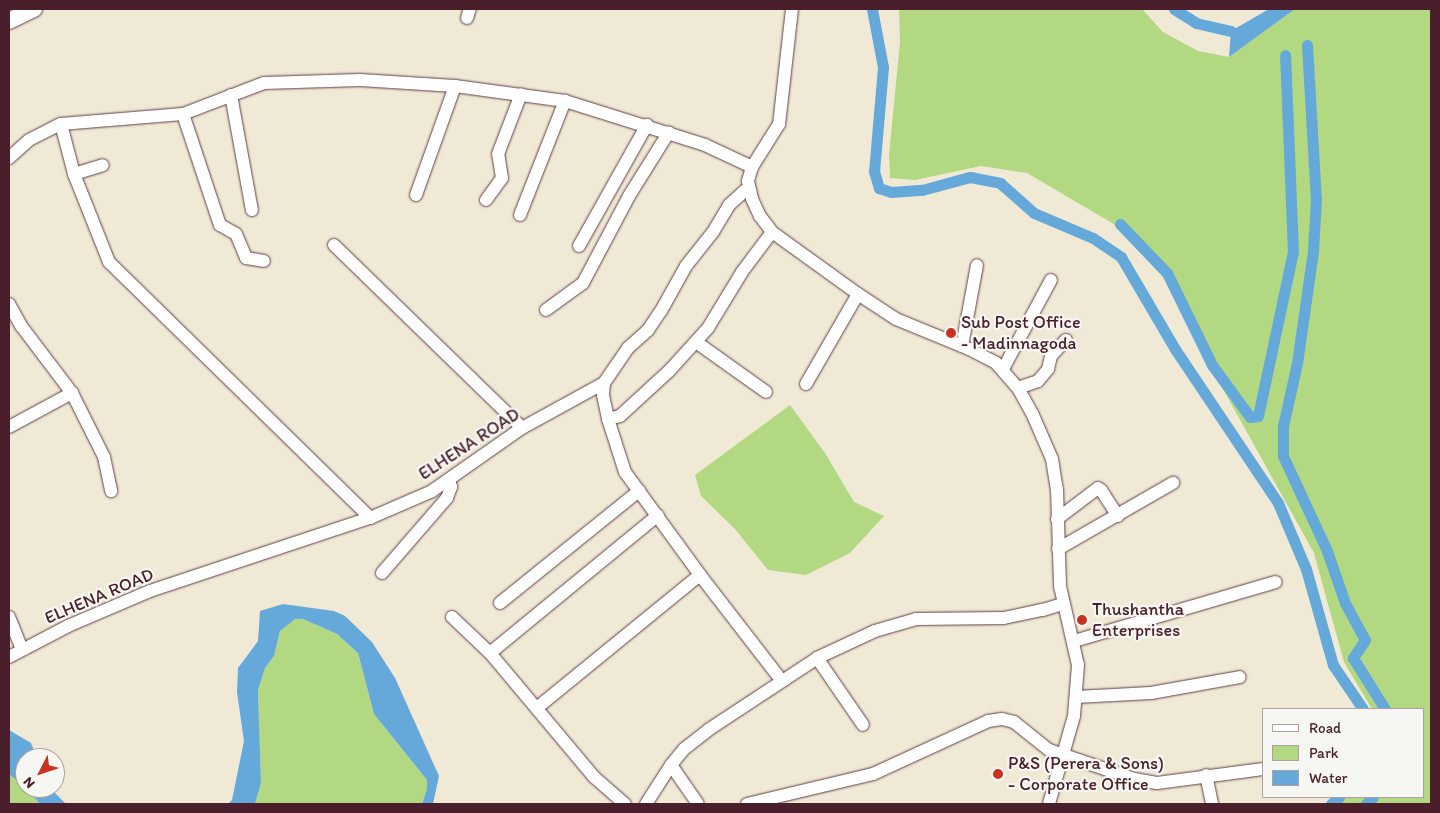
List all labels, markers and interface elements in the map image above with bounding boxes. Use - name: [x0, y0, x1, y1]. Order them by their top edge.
- place label: Sub Post Office - Madinnagoda: [961, 312, 1080, 354]
- marker: Sub Post Office - Madinnagoda: [945, 327, 957, 339]
- street label: ELHENA ROAD: [414, 403, 524, 485]
- street label: ELHENA ROAD: [41, 563, 157, 629]
- place label: Thushantha Enterprises: [1092, 599, 1184, 642]
- marker: Thushantha Enterprises: [1076, 614, 1088, 626]
- legend: [1262, 708, 1425, 798]
- text: Road: [1309, 719, 1341, 737]
- text: Park: [1309, 744, 1339, 762]
- north arrow: [15, 748, 65, 798]
- place label: P&S (Perera & Sons) - Corporate Office: [1008, 753, 1163, 796]
- marker: P&S (Perera & Sons) - Corporate Office: [992, 768, 1004, 780]
- text: Water: [1309, 769, 1347, 787]
- text: N: [20, 773, 39, 792]

